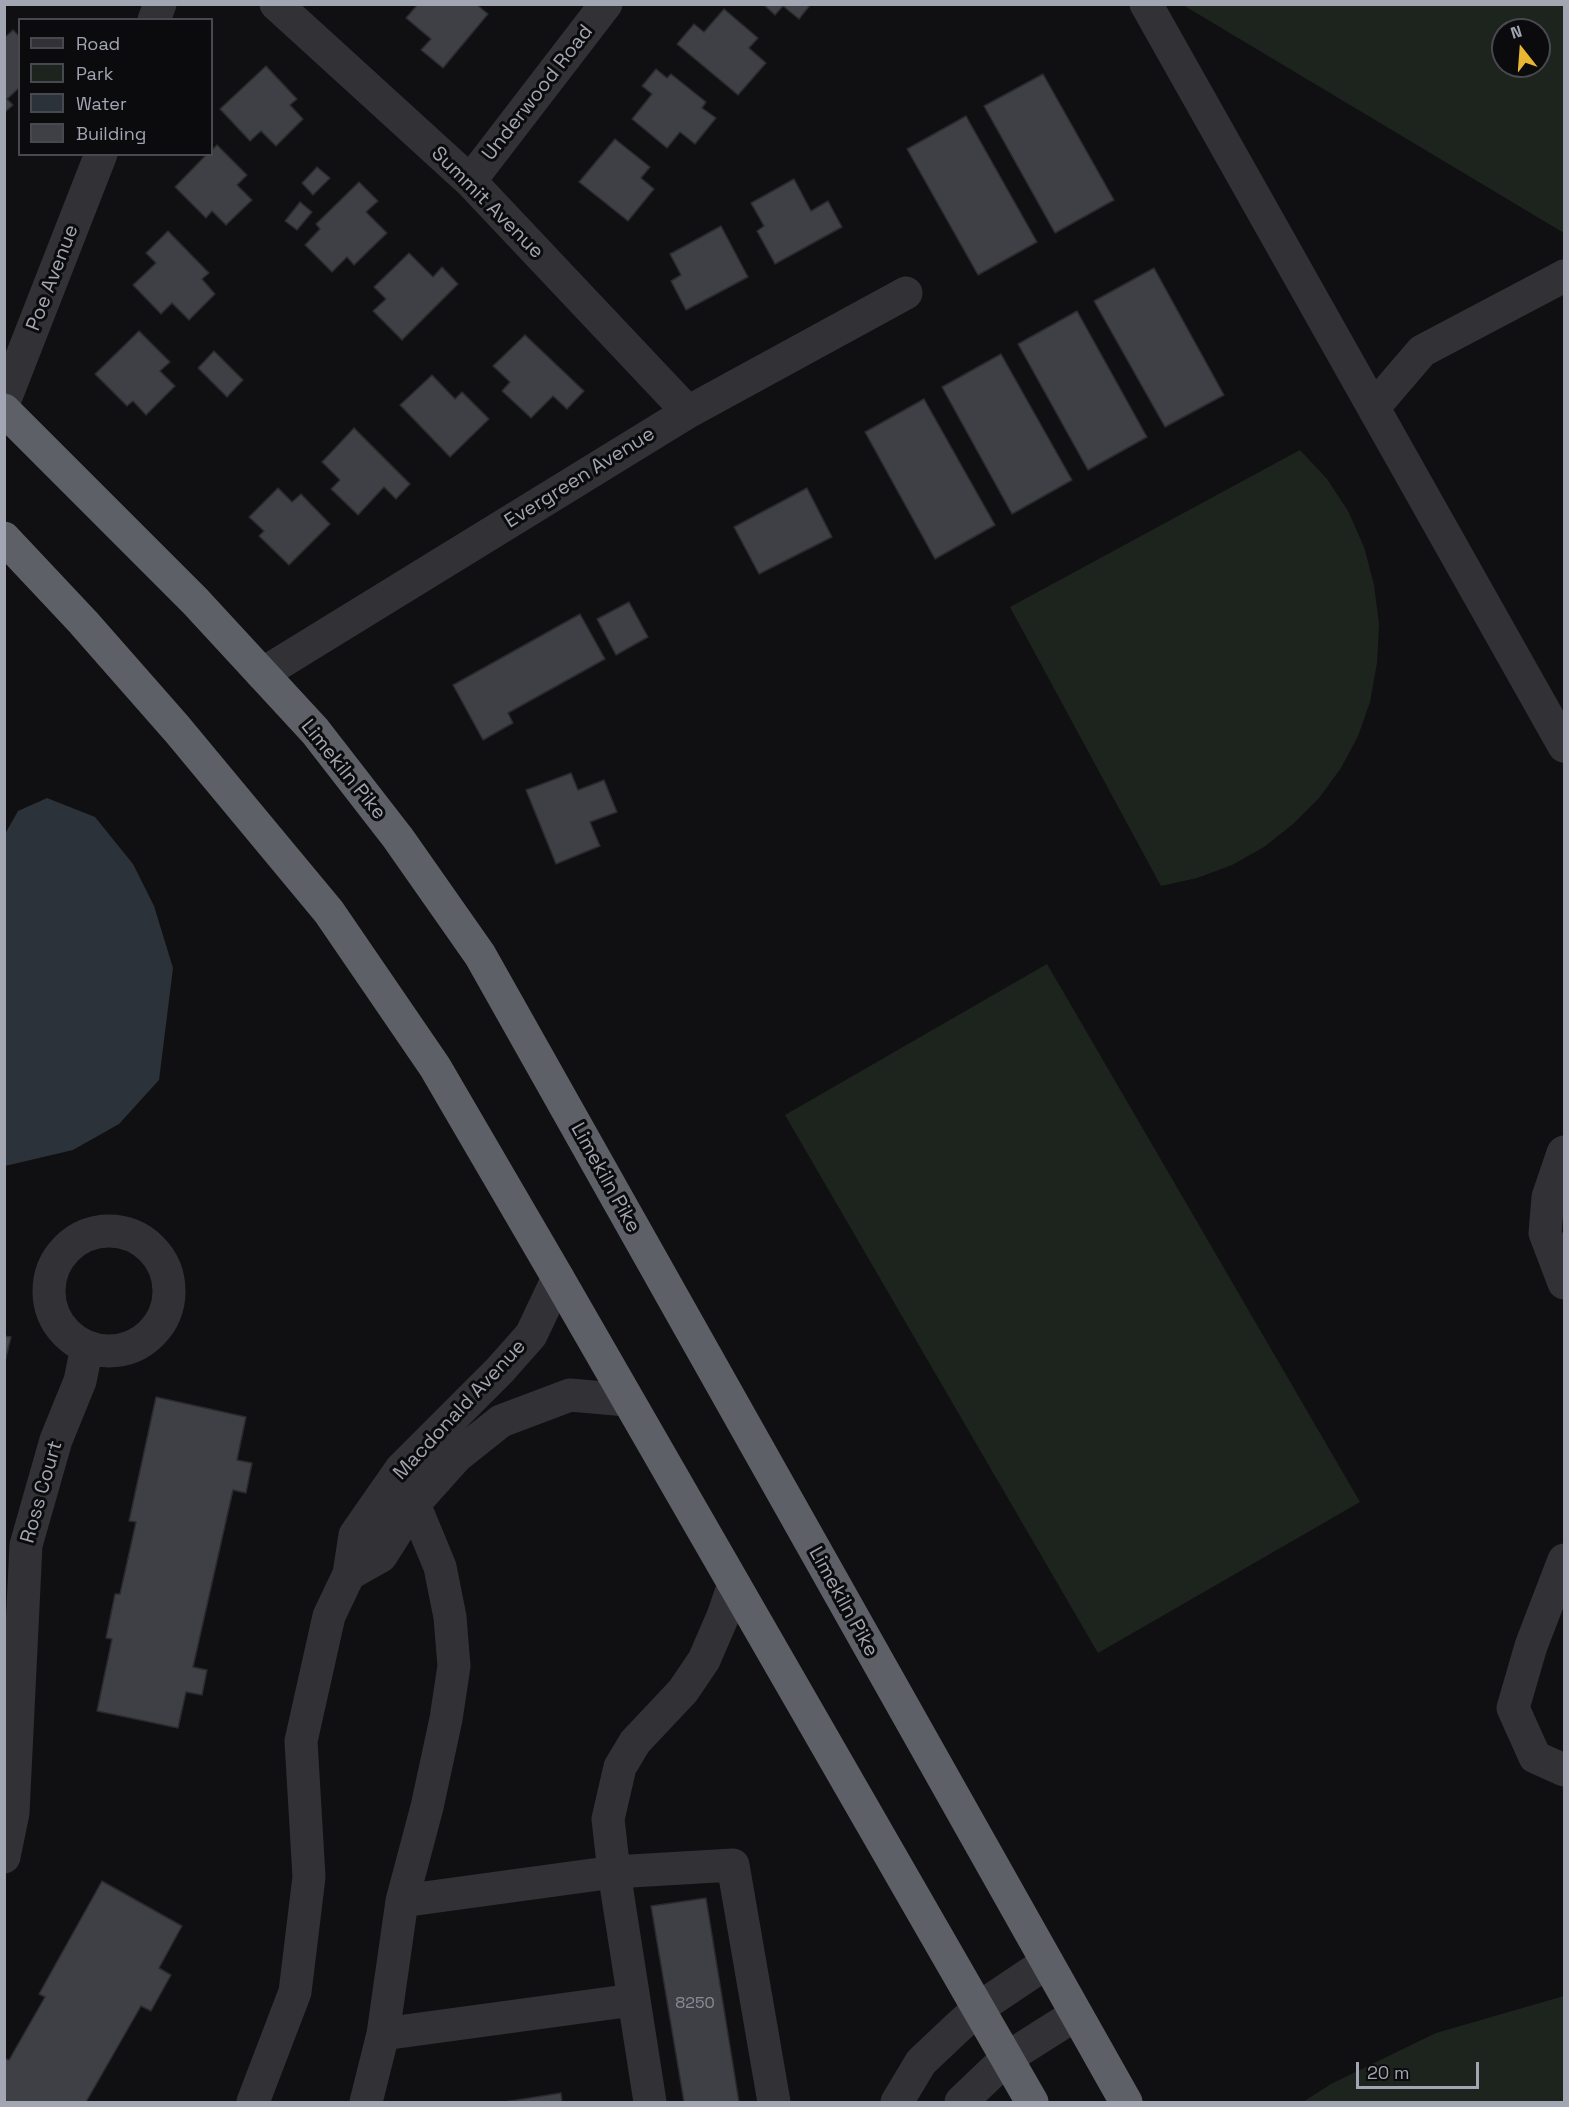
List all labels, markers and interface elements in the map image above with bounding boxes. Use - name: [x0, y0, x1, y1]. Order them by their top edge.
- legend: [18, 18, 213, 156]
- north arrow: [1491, 18, 1551, 78]
- street label: Underwood Road: [478, 20, 598, 166]
- text: N: [1508, 21, 1524, 44]
- text: Road: [76, 32, 120, 55]
- text: Park: [76, 62, 113, 85]
- text: Water: [76, 92, 127, 115]
- text: Building: [76, 122, 146, 145]
- street label: Summit Avenue: [426, 142, 548, 264]
- street label: Poe Avenue: [22, 222, 84, 334]
- street label: Evergreen Avenue: [501, 422, 659, 534]
- street label: Limekiln Pike: [295, 715, 391, 825]
- street label: Limekiln Pike: [565, 1119, 645, 1237]
- street label: Macdonald Avenue: [389, 1335, 531, 1485]
- street label: Ross Court: [16, 1438, 68, 1546]
- street label: Limekiln Pike: [803, 1543, 883, 1661]
- house number: 8250: [675, 1994, 715, 2014]
- scale bar: [1359, 2050, 1482, 2088]
- text: 20 m: [1367, 2061, 1410, 2084]

